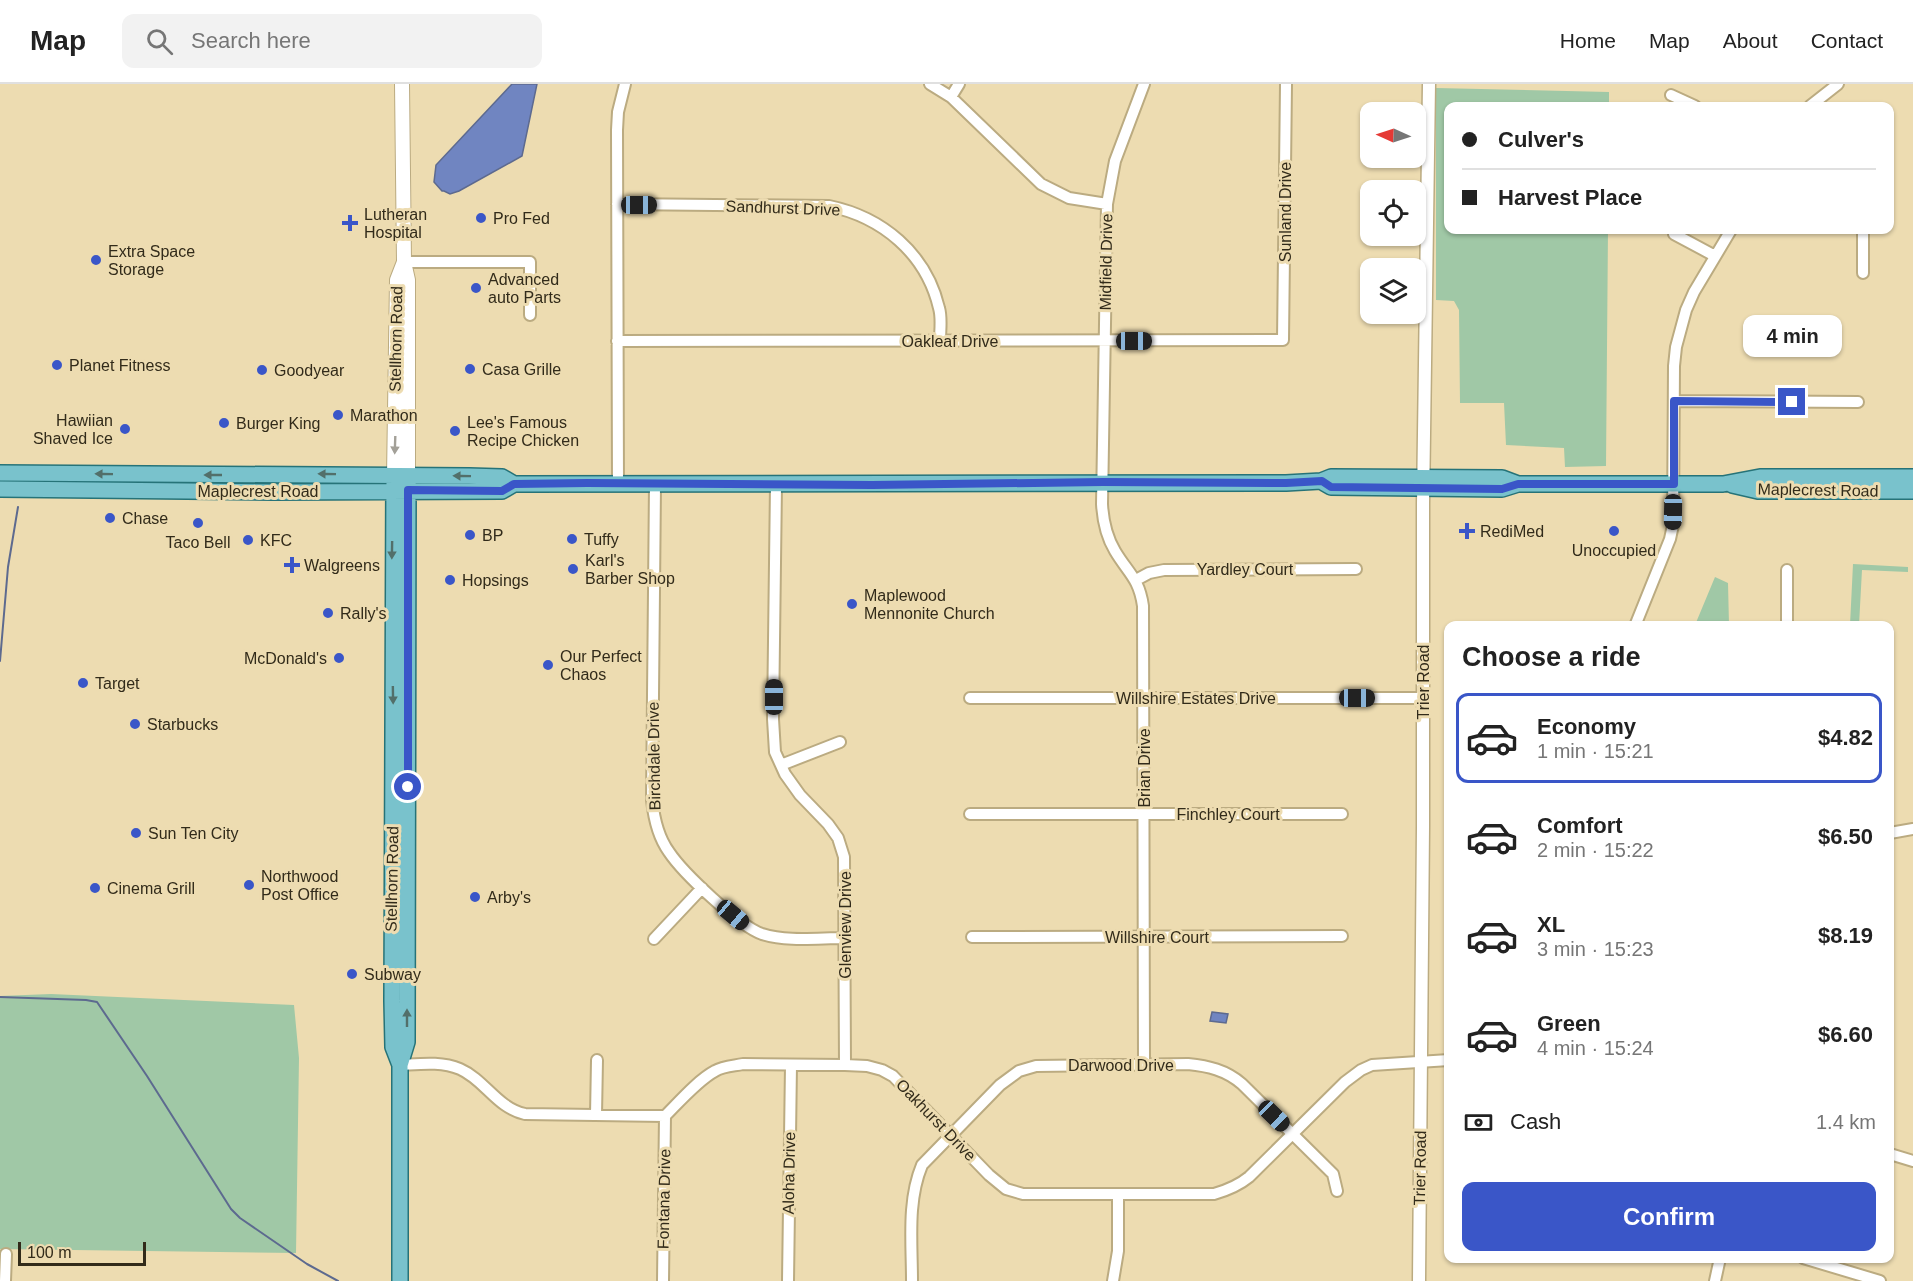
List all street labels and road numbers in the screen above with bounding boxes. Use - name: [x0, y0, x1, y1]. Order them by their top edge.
- street label: Sunland Drive: [1277, 162, 1294, 262]
- street label: Sandhurst Drive: [725, 198, 841, 219]
- street label: Midfield Drive: [1097, 213, 1115, 311]
- street label: Stellhorn Road: [387, 286, 405, 392]
- street label: Oakleaf Drive: [902, 333, 999, 350]
- street label: Maplecrest Road: [1757, 480, 1879, 500]
- street label: Maplecrest Road: [198, 483, 318, 500]
- street label: Yardley Court: [1197, 561, 1294, 578]
- street label: Trier Road: [1415, 645, 1432, 719]
- street label: Willshire Estates Drive: [1116, 690, 1276, 707]
- street label: Birchdale Drive: [645, 702, 663, 810]
- street label: Brian Drive: [1136, 728, 1153, 808]
- street label: Finchley Court: [1176, 806, 1280, 823]
- street label: Stellhorn Road: [383, 826, 401, 932]
- street label: Glenview Drive: [837, 871, 854, 979]
- street label: Willshire Court: [1105, 929, 1210, 946]
- street label: Darwood Drive: [1068, 1057, 1174, 1074]
- street label: Oakhurst Drive: [893, 1076, 979, 1164]
- street label: Trier Road: [1411, 1130, 1429, 1206]
- street label: Aloha Drive: [780, 1131, 798, 1214]
- street label: Fontana Drive: [655, 1149, 673, 1249]

